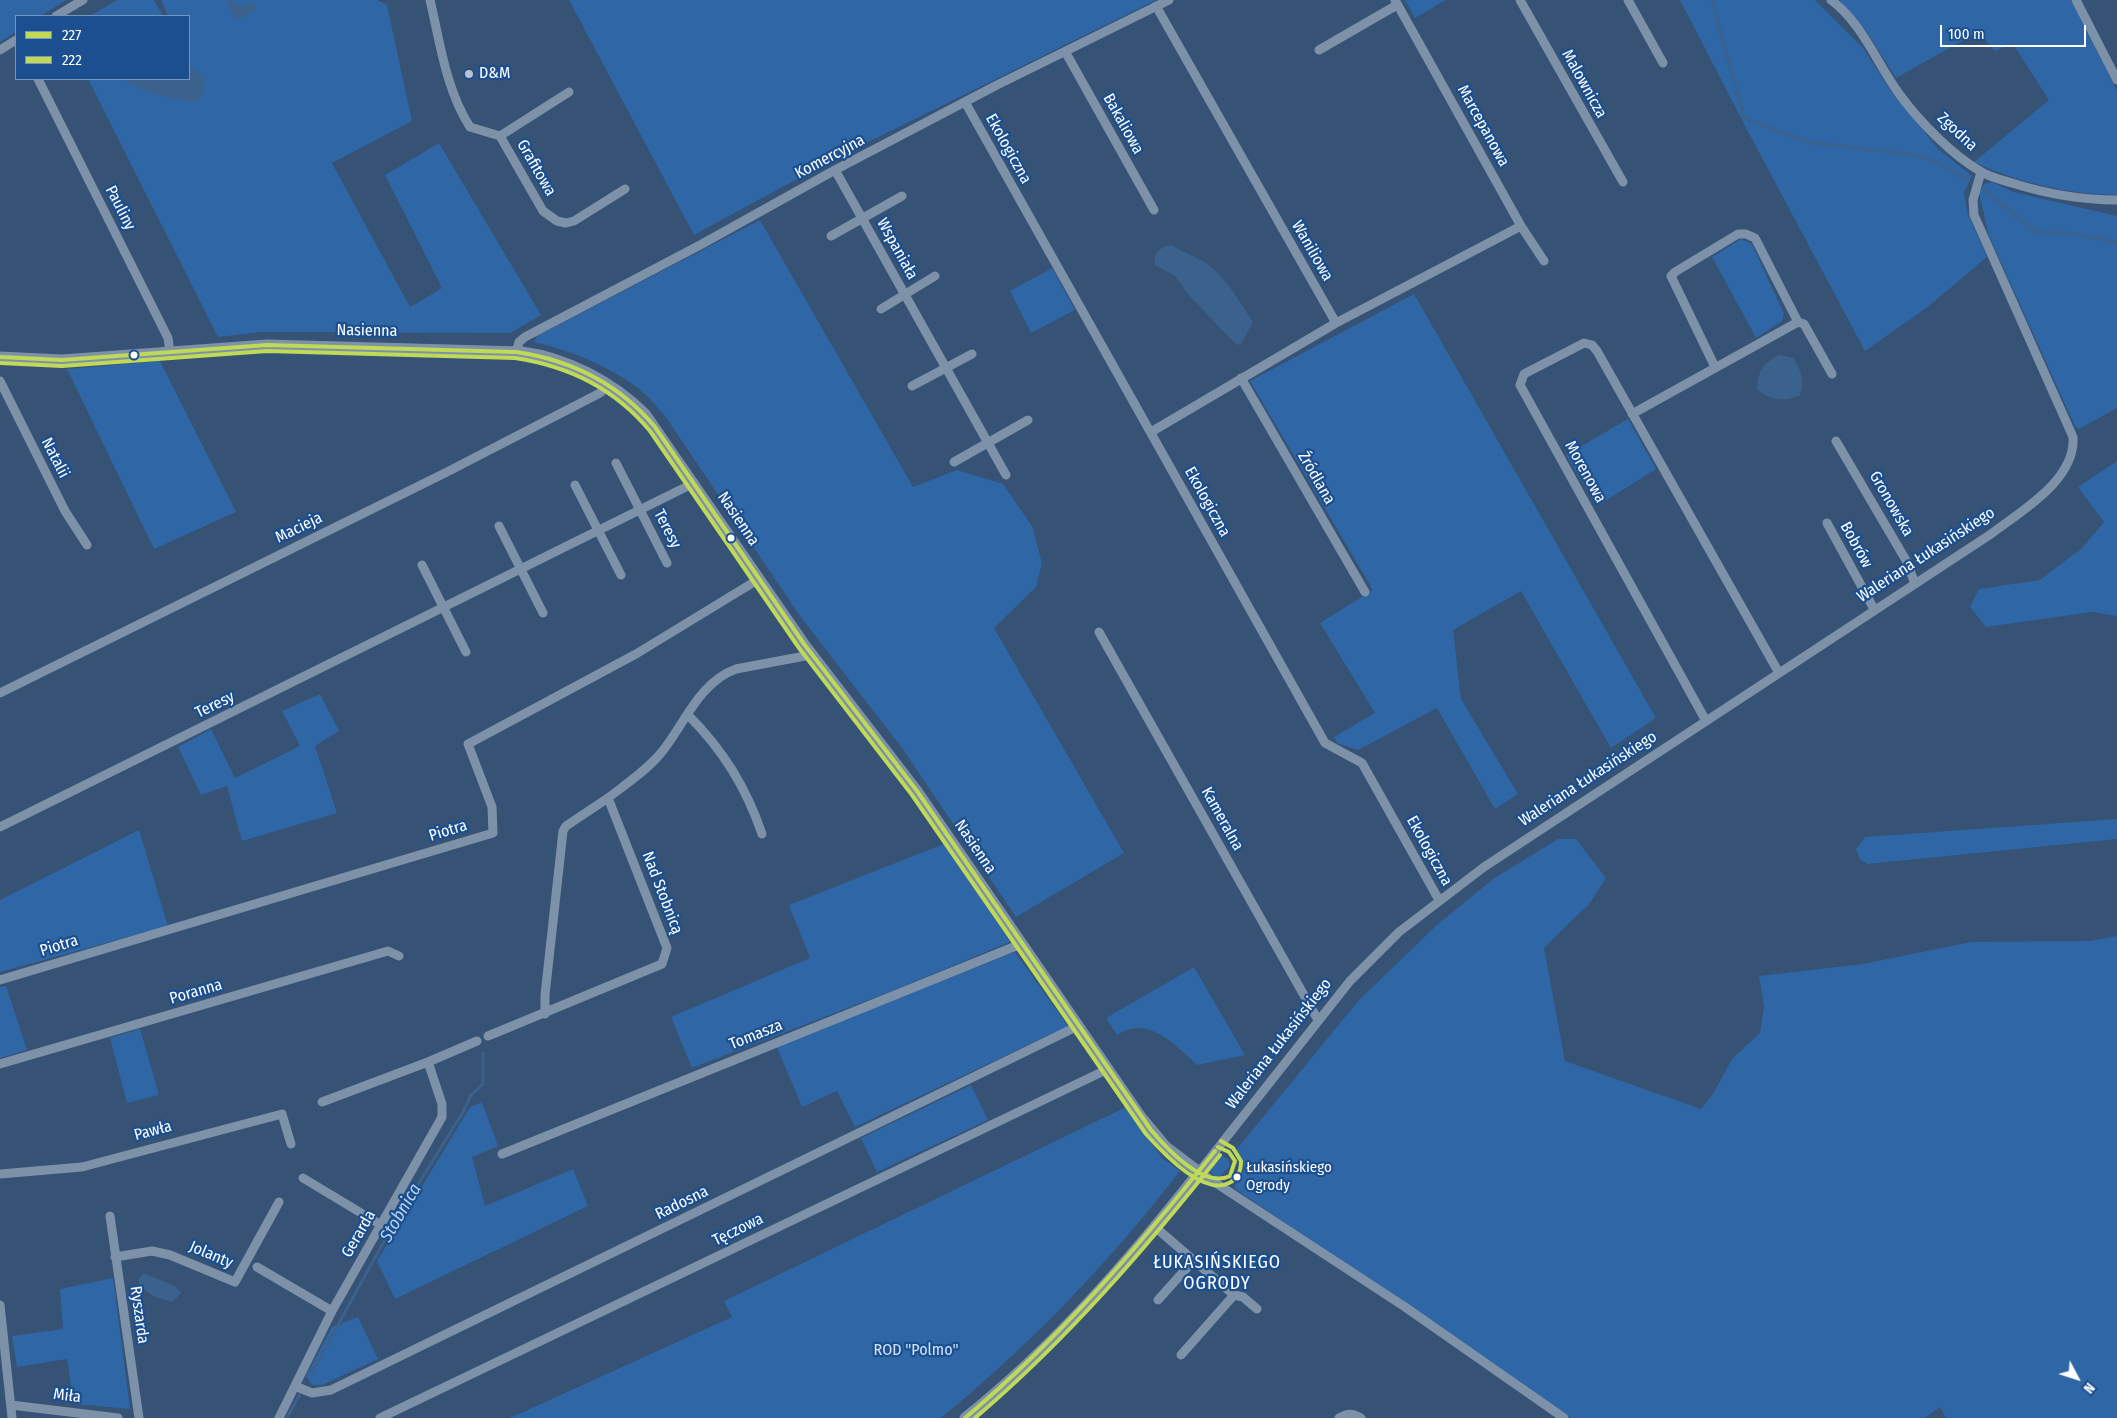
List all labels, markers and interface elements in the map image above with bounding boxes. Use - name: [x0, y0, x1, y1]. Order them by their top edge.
- legend: [15, 15, 190, 80]
- scale bar: [1942, 15, 2088, 47]
- text: 100 m: [1948, 25, 1985, 43]
- text: 227: [62, 26, 81, 44]
- street label: Malownicza: [1557, 46, 1611, 122]
- text: 222: [62, 51, 82, 69]
- place label: D&M: [479, 64, 510, 84]
- marker: D&M: [463, 68, 475, 80]
- street label: Marcepanowa: [1453, 82, 1513, 170]
- street label: Bakaliowa: [1099, 90, 1147, 158]
- street label: Zgodna: [1933, 109, 1981, 155]
- street label: Ekologiczna: [981, 111, 1035, 187]
- street label: Komercyjna: [792, 131, 868, 183]
- street label: Grafitowa: [512, 136, 560, 200]
- street label: Pauliny: [101, 182, 139, 234]
- street label: Wspaniała: [872, 215, 922, 283]
- street label: Waniliowa: [1287, 217, 1337, 285]
- street label: Nasienna: [336, 321, 398, 341]
- unlabelled marker: [129, 350, 139, 360]
- street label: Natalii: [37, 435, 73, 481]
- street label: Morenowa: [1560, 438, 1610, 506]
- street label: Źródlana: [1293, 448, 1339, 508]
- street label: Ekologiczna: [1180, 464, 1234, 540]
- street label: Gronowska: [1865, 468, 1917, 540]
- street label: Nasienna: [713, 488, 763, 550]
- street label: Waleriana Łukasińskiego: [1854, 503, 1998, 607]
- street label: Teresy: [649, 506, 685, 552]
- street label: Macieja: [272, 508, 326, 548]
- street label: Bobrów: [1836, 519, 1876, 571]
- unlabelled marker: [726, 533, 736, 543]
- street label: Teresy: [192, 687, 238, 723]
- street label: Waleriana Łukasińskiego: [1516, 727, 1660, 831]
- street label: Kameralna: [1197, 784, 1247, 854]
- street label: Ekologiczna: [1402, 813, 1456, 889]
- street label: Piotra: [427, 816, 469, 846]
- street label: Nasienna: [950, 816, 1000, 878]
- street label: Nad Stobnicą: [637, 849, 687, 937]
- street label: Piotra: [38, 931, 80, 961]
- street label: Poranna: [167, 975, 225, 1009]
- street label: Waleriana Łukasińskiego: [1222, 975, 1336, 1113]
- street label: Tomasza: [727, 1016, 785, 1054]
- street label: Pawła: [132, 1117, 174, 1145]
- place label: Łukasińskiego Ogrody: [1246, 1159, 1332, 1194]
- marker: Łukasińskiego Ogrody: [1232, 1172, 1242, 1182]
- water label: Stobnica: [376, 1180, 426, 1246]
- street label: Radosna: [652, 1182, 712, 1224]
- street label: Gerarda: [338, 1207, 380, 1261]
- street label: Tęczowa: [710, 1210, 766, 1250]
- street label: Jolanty: [186, 1237, 236, 1273]
- district label: ŁUKASIŃSKIEGO OGRODY: [1151, 1252, 1283, 1294]
- street label: Ryszarda: [125, 1285, 153, 1345]
- park label: ROD "Polmo": [874, 1341, 958, 1361]
- north arrow: [2052, 1353, 2102, 1403]
- text: N: [2080, 1379, 2098, 1397]
- street label: Miła: [52, 1385, 82, 1407]

